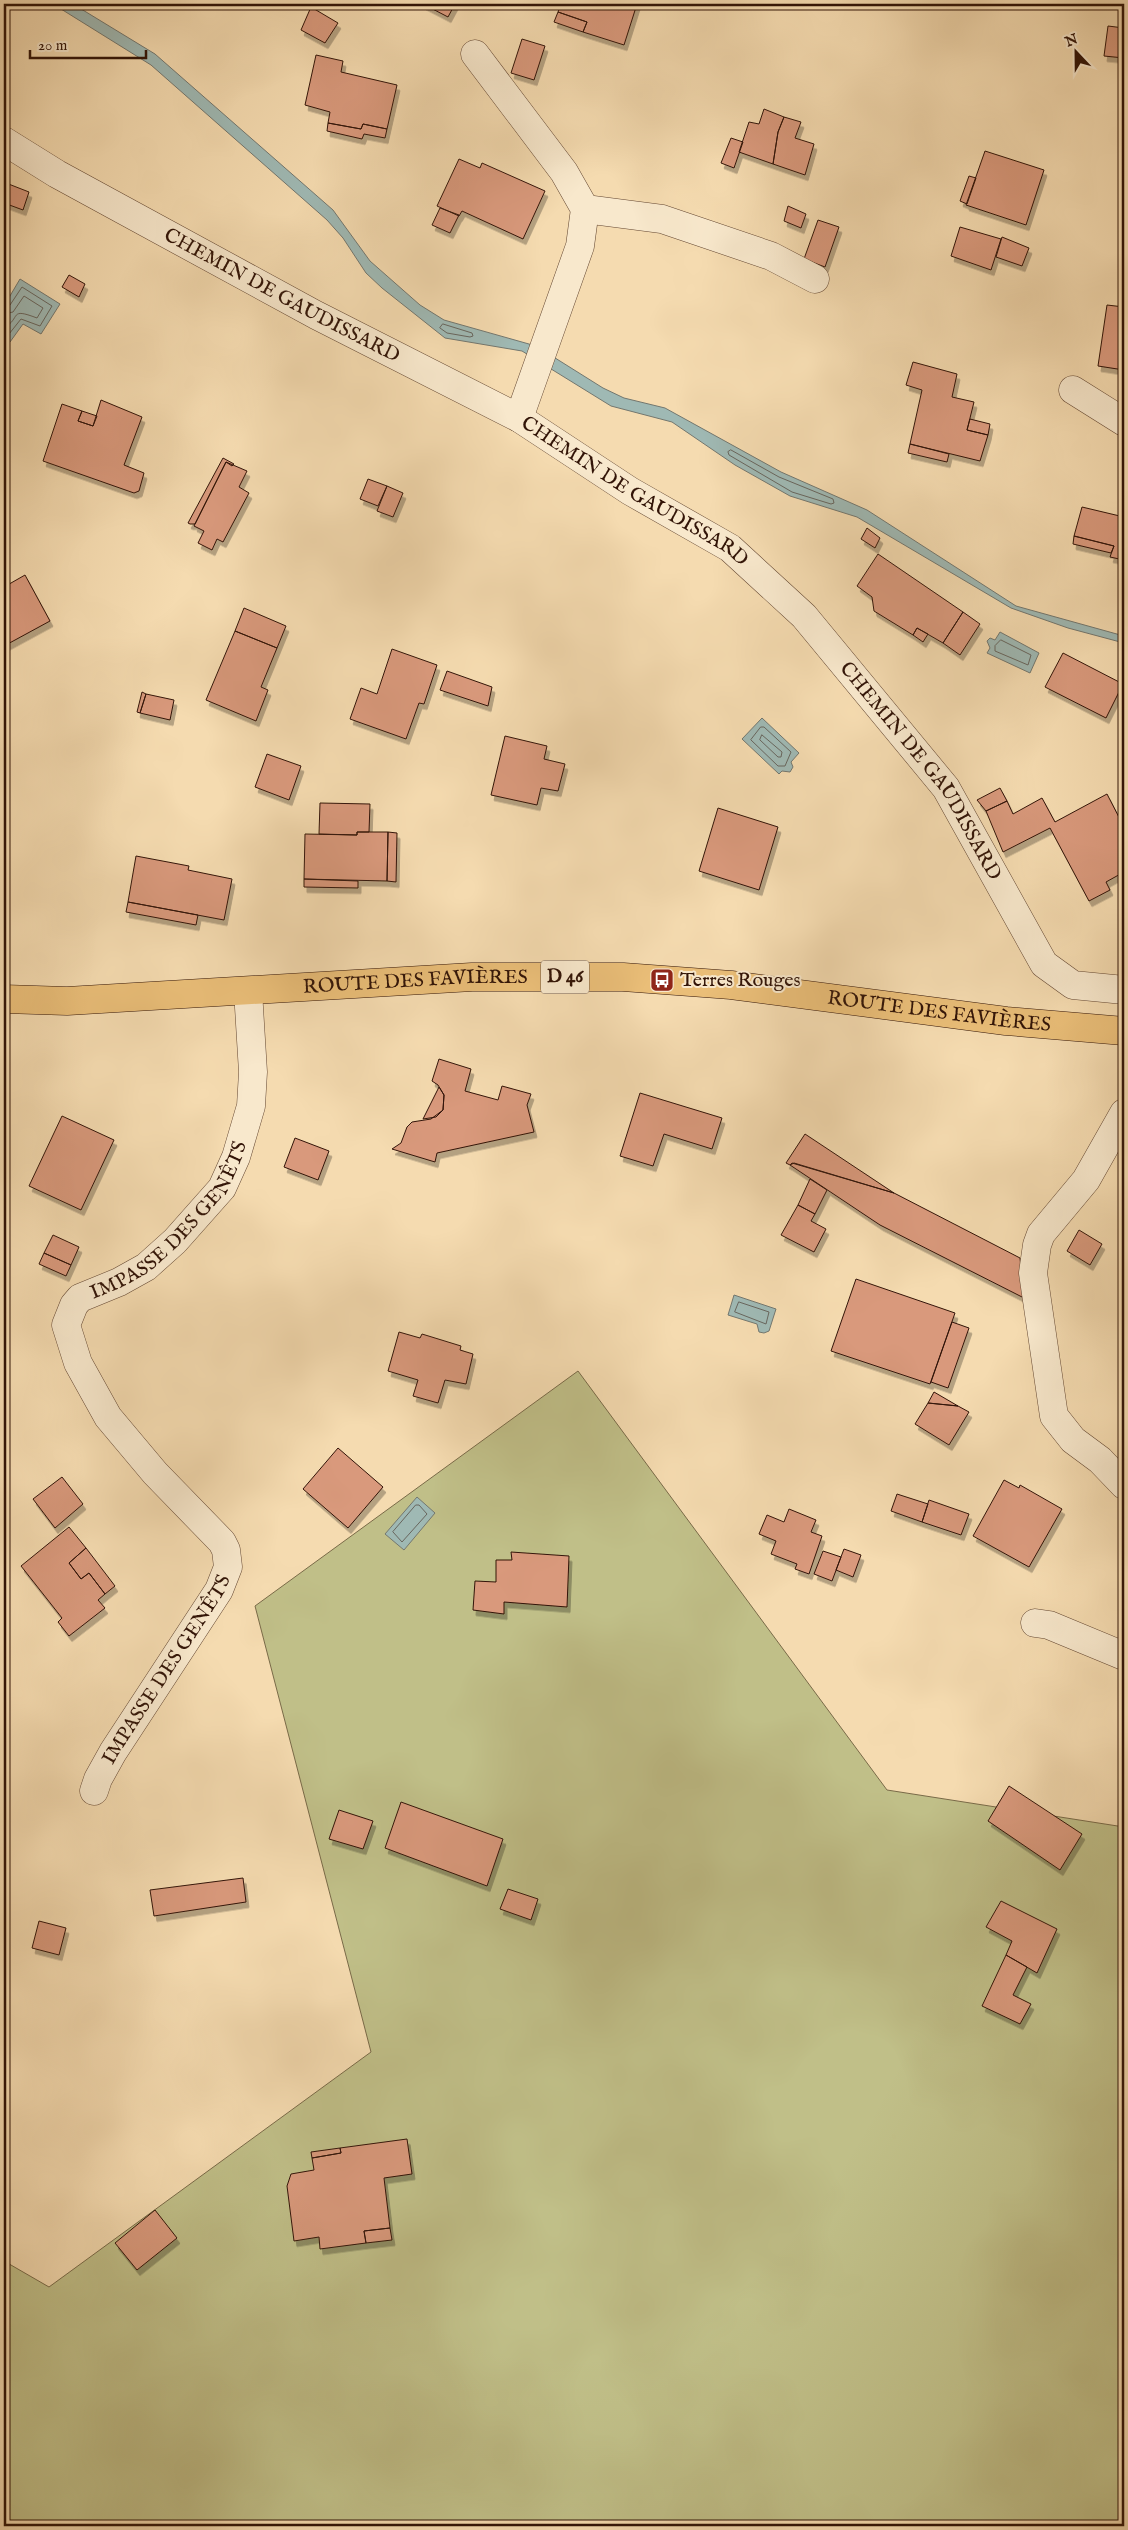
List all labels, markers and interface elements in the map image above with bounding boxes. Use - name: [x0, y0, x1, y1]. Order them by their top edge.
- scale bar: [30, 28, 146, 60]
- north arrow: [1050, 28, 1100, 78]
- text: N: [1062, 30, 1080, 52]
- text: 20 m: [38, 36, 68, 55]
- street label: CHEMIN DE GAUDISSARD: [160, 222, 404, 368]
- street label: CHEMIN DE GAUDISSARD: [516, 410, 754, 571]
- street label: CHEMIN DE GAUDISSARD: [834, 656, 1007, 884]
- road number: D 46: [541, 960, 589, 994]
- street label: ROUTE DES FAVIÈRES: [302, 964, 528, 999]
- bus stop icon: Terres Rouges: [649, 967, 675, 993]
- place label: Terres Rouges: [680, 968, 801, 993]
- street label: ROUTE DES FAVIÈRES: [826, 985, 1052, 1037]
- street label: IMPASSE DES GENÊTS: [86, 1138, 253, 1305]
- street label: IMPASSE DES GENÊTS: [96, 1571, 236, 1769]

